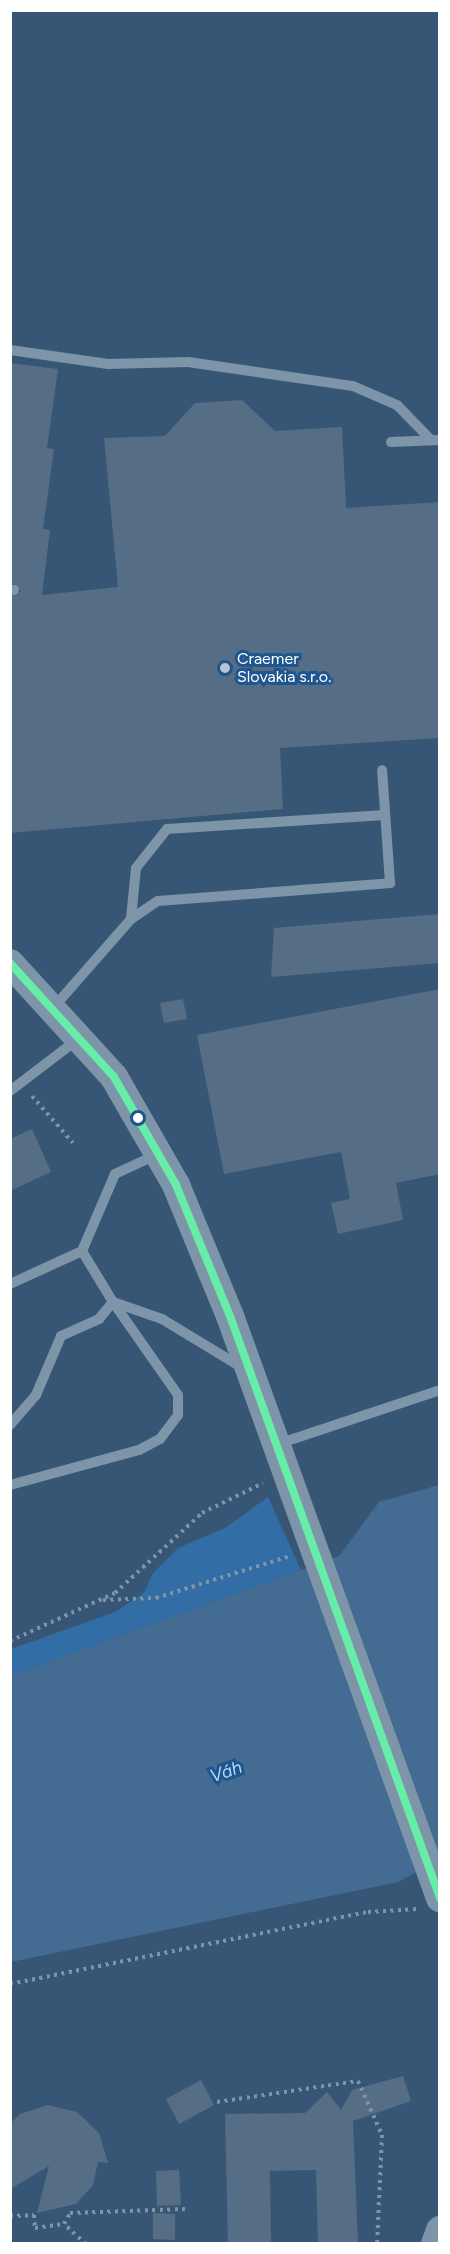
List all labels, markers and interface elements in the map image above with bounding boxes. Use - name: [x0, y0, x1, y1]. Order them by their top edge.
- place label: Craemer Slovakia s.r.o.: [237, 649, 331, 687]
- marker: Craemer Slovakia s.r.o.: [218, 661, 232, 675]
- unlabelled marker: [132, 1112, 144, 1124]
- water label: Váh: [207, 1757, 245, 1787]

